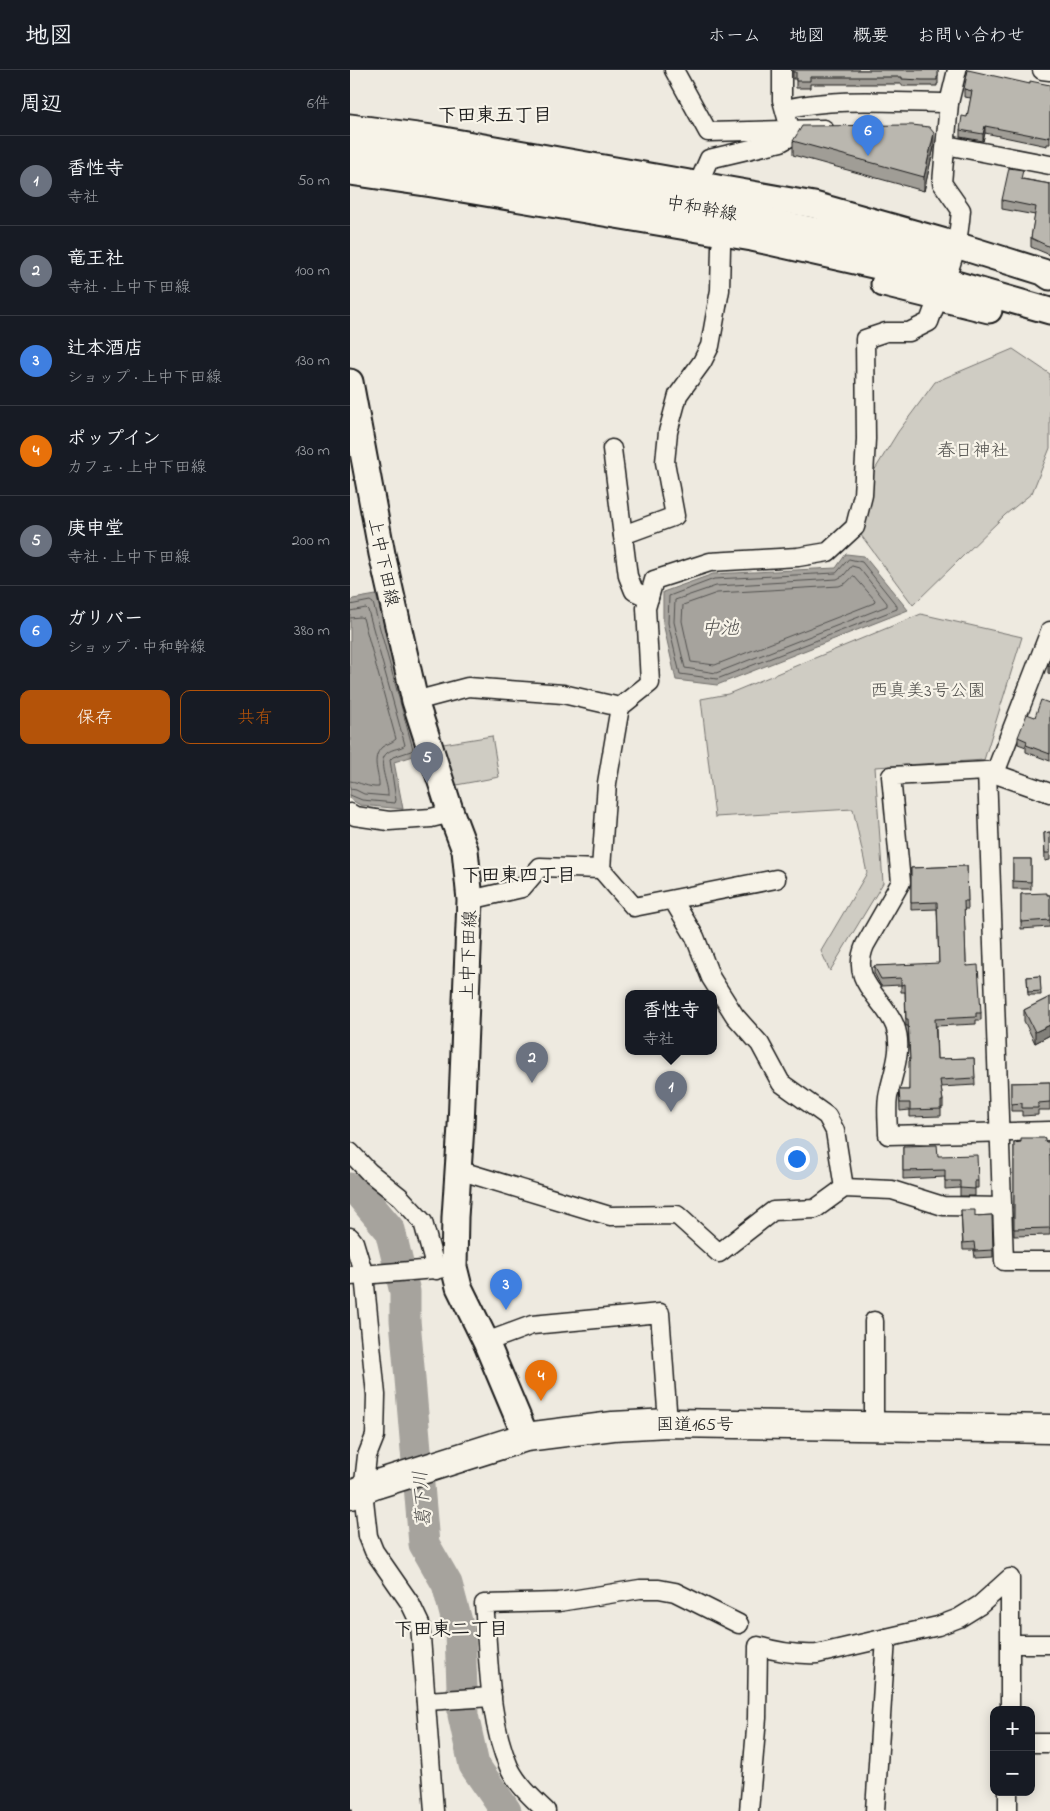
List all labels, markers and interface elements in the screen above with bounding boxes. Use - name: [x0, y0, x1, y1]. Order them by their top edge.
- text: 地図: [25, 20, 73, 55]
- text: ホーム: [708, 24, 761, 50]
- text: 地図: [789, 24, 825, 50]
- text: 概要: [853, 24, 889, 50]
- text: お問い合わせ: [917, 24, 1025, 50]
- text: 周辺: [20, 90, 62, 120]
- text: 6件: [307, 92, 330, 116]
- district label: 下田東五丁目: [438, 103, 552, 130]
- pin: 6: [852, 115, 884, 156]
- text: 香性寺: [67, 156, 124, 183]
- text: 1: [33, 169, 39, 193]
- text: 50 m: [298, 169, 330, 193]
- text: 寺社: [67, 186, 99, 210]
- street label: 中和幹線: [664, 191, 739, 229]
- text: 竜王社: [67, 246, 124, 273]
- text: 2: [32, 259, 40, 283]
- text: 100 m: [295, 259, 330, 283]
- text: 寺社 · 上中下田線: [67, 276, 190, 300]
- text: 辻本酒店: [67, 336, 143, 363]
- text: 3: [33, 349, 39, 373]
- text: 130 m: [295, 349, 330, 373]
- text: ショップ · 上中下田線: [67, 366, 222, 390]
- text: ポップイン: [67, 426, 161, 453]
- text: 4: [33, 439, 39, 463]
- text: 130 m: [295, 439, 330, 463]
- park label: 春日神社: [937, 439, 1009, 465]
- text: カフェ · 上中下田線: [67, 456, 206, 480]
- text: 庚申堂: [67, 516, 124, 543]
- street label: 上中下田線: [360, 516, 404, 609]
- text: 5: [31, 529, 41, 553]
- text: 200 m: [292, 529, 330, 553]
- text: 寺社 · 上中下田線: [67, 546, 190, 570]
- text: ガリバー: [67, 606, 143, 633]
- water label: 中池: [701, 616, 740, 643]
- text: 6: [32, 619, 40, 643]
- text: 380 m: [294, 619, 330, 643]
- text: ショップ · 中和幹線: [67, 636, 206, 660]
- park label: 西真美3号公園: [870, 679, 986, 705]
- button: 保存: [20, 690, 170, 744]
- button: 共有: [180, 690, 330, 744]
- pin: 5: [411, 742, 443, 783]
- district label: 下田東四丁目: [462, 863, 576, 890]
- street label: 上中下田線: [455, 910, 485, 1000]
- popup: [625, 990, 717, 1055]
- text: 香性寺: [642, 998, 700, 1025]
- text: 寺社: [642, 1028, 675, 1052]
- pin: 2: [516, 1042, 548, 1083]
- pin: 1: [655, 1071, 687, 1112]
- your location: [784, 1146, 810, 1172]
- pin: 3: [490, 1269, 522, 1310]
- pin: 4: [525, 1360, 557, 1401]
- street label: 国道165号: [656, 1413, 734, 1439]
- water label: 葛下川: [408, 1469, 439, 1528]
- district label: 下田東二丁目: [394, 1617, 508, 1644]
- map controls: [990, 1706, 1035, 1796]
- button: +: [990, 1706, 1035, 1751]
- button: −: [990, 1751, 1035, 1796]

